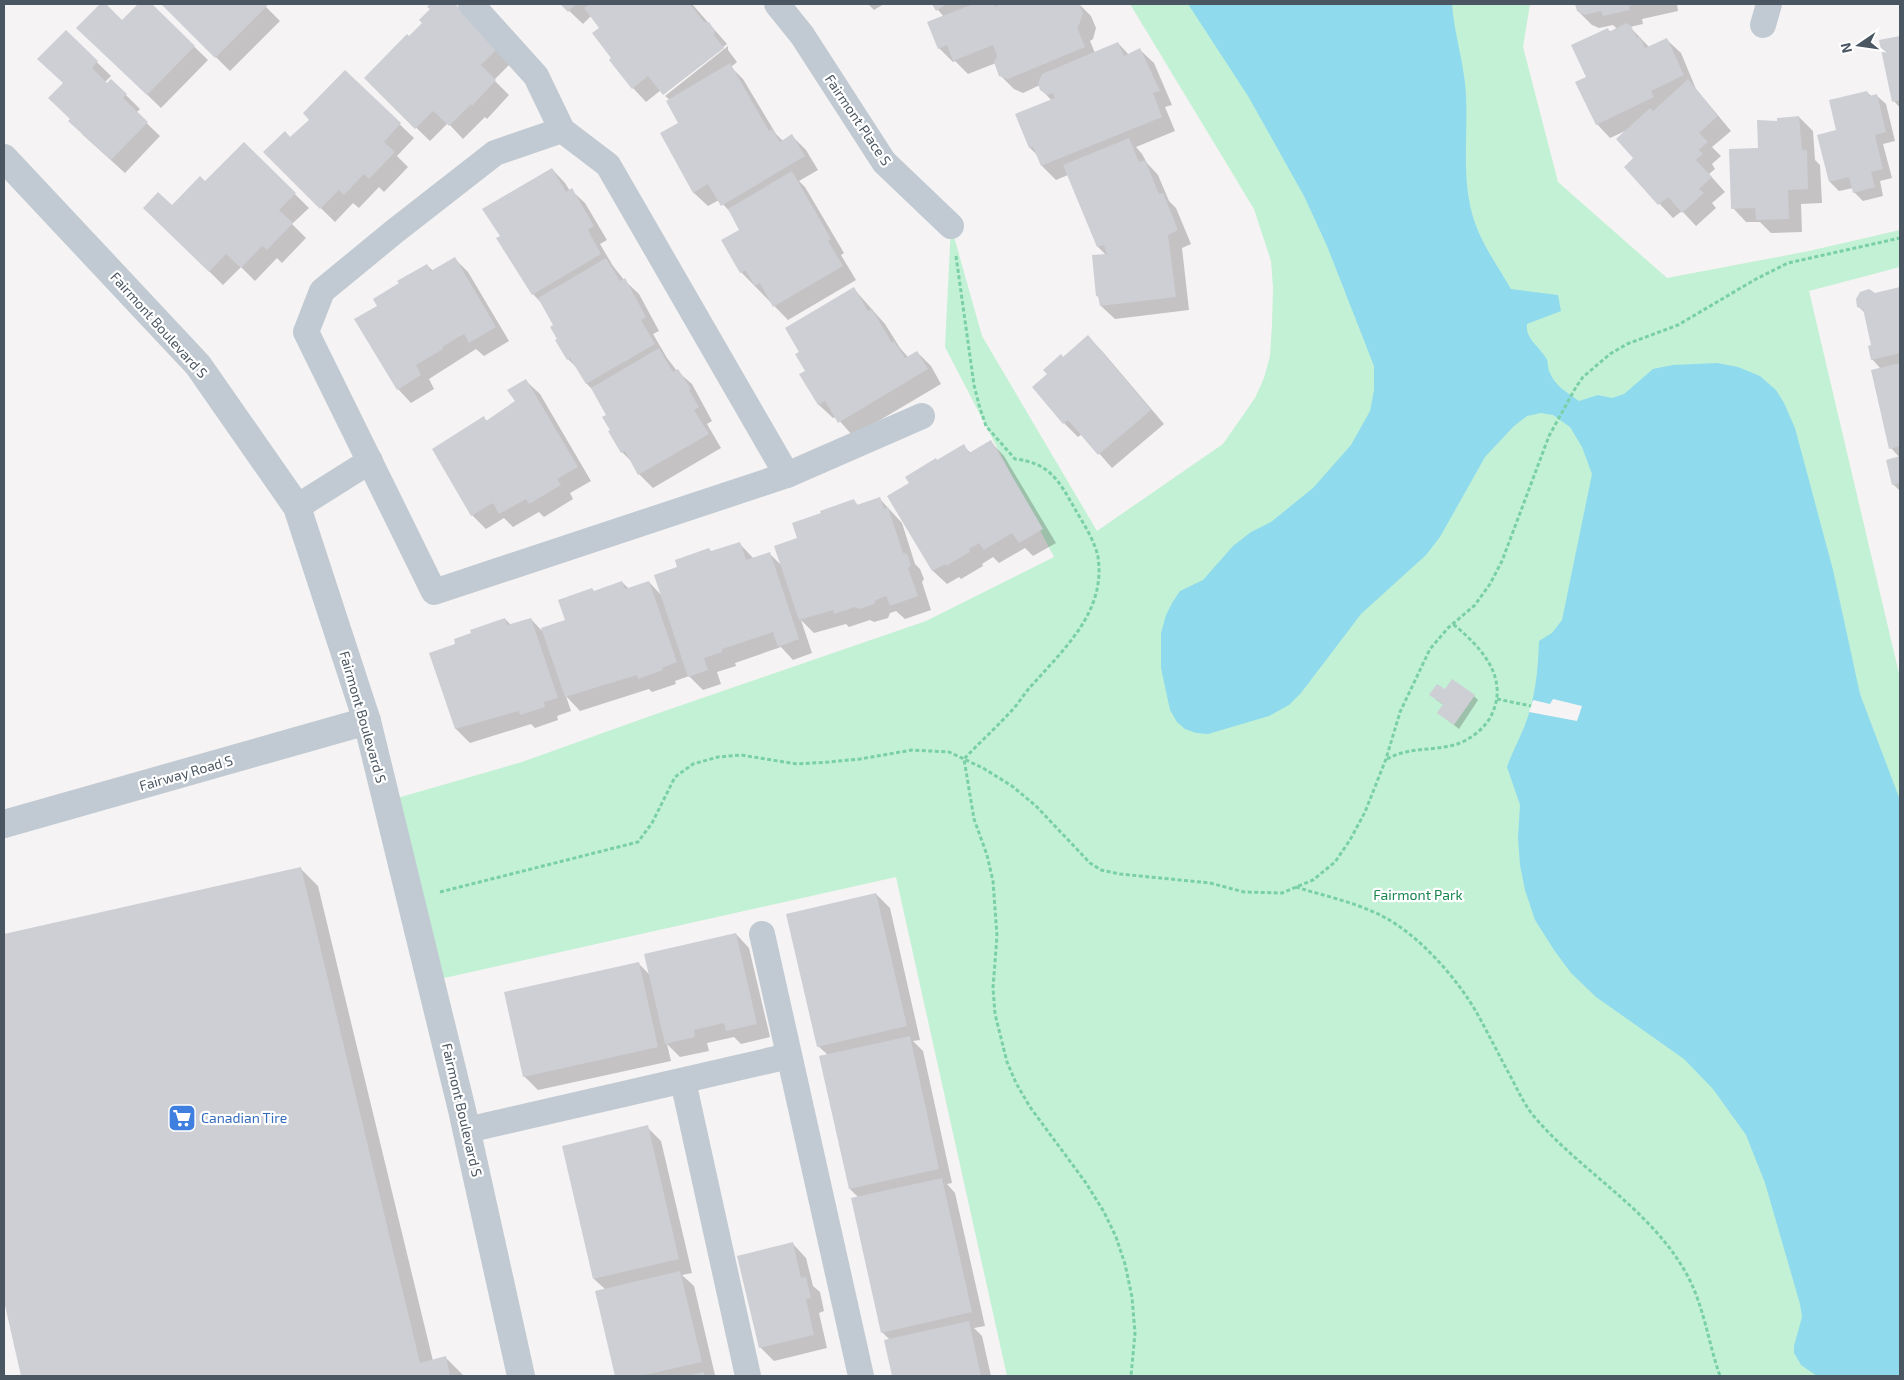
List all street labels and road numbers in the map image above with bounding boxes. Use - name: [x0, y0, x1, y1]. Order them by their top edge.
- street label: Fairmont Place S: [822, 71, 895, 169]
- street label: Fairmont Boulevard S: [107, 268, 211, 381]
- street label: Fairmont Boulevard S: [336, 649, 391, 785]
- street label: Fairway Road S: [137, 751, 235, 794]
- street label: Fairmont Boulevard S: [439, 1041, 486, 1178]

